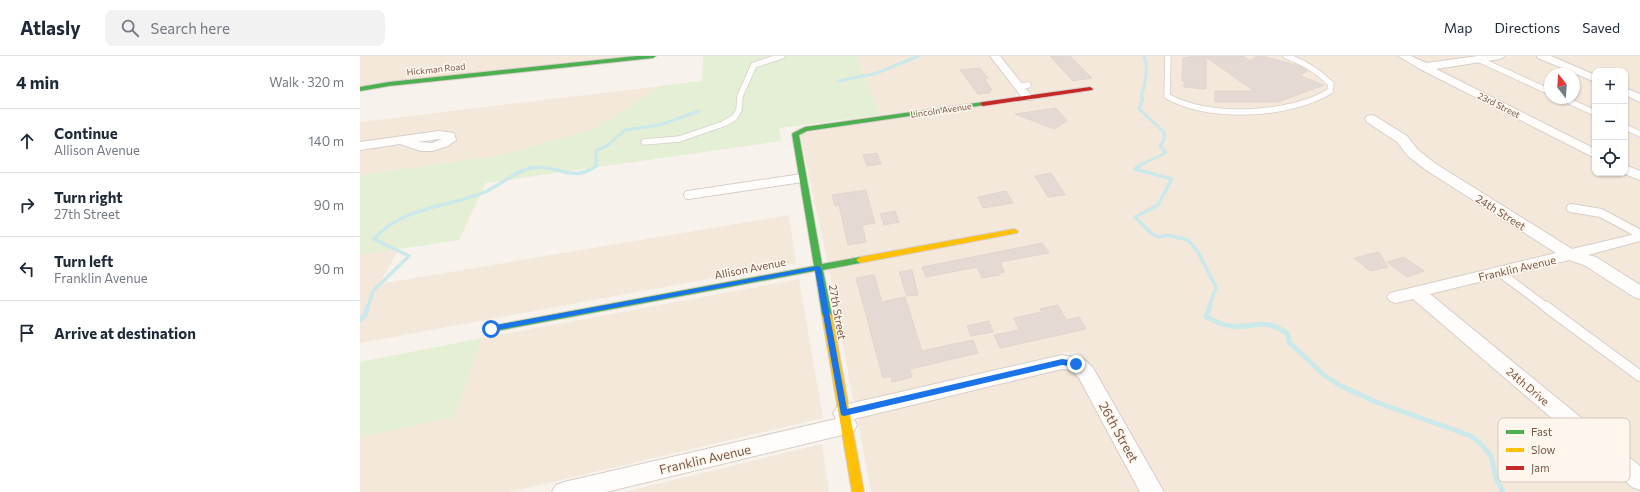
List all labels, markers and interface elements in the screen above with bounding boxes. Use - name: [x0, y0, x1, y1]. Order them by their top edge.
- search box: [105, 10, 385, 46]
- text: Atlasly: [20, 16, 81, 39]
- icon: search: [119, 17, 141, 39]
- text: Search here: [151, 19, 230, 37]
- text: Map: [1444, 19, 1473, 36]
- text: Directions: [1495, 19, 1560, 36]
- text: Saved: [1582, 19, 1620, 36]
- street label: Hickman Road: [406, 60, 466, 78]
- north arrow: [1544, 68, 1580, 104]
- map controls: [1592, 68, 1628, 176]
- button: +: [1592, 68, 1628, 104]
- text: 4 min: [16, 72, 59, 93]
- text: Walk · 320 m: [269, 74, 344, 90]
- street label: 23rd Street: [1476, 90, 1522, 120]
- street label: Lincoln Avenue: [910, 100, 973, 120]
- button: −: [1592, 104, 1628, 140]
- text: Continue: [54, 124, 118, 142]
- icon: ahead: [16, 130, 38, 152]
- text: 140 m: [308, 133, 344, 149]
- button: locate: [1592, 140, 1628, 176]
- text: Allison Avenue: [54, 142, 140, 158]
- text: Turn right: [54, 188, 123, 206]
- street label: 24th Street: [1474, 192, 1529, 233]
- icon: right: [16, 194, 38, 216]
- text: 90 m: [314, 197, 344, 213]
- text: 27th Street: [54, 206, 120, 222]
- text: Turn left: [54, 252, 113, 270]
- street label: Franklin Avenue: [1477, 253, 1557, 283]
- street label: Allison Avenue: [713, 255, 787, 281]
- icon: left: [16, 258, 38, 280]
- text: 90 m: [314, 261, 344, 277]
- text: Franklin Avenue: [54, 270, 148, 286]
- street label: 27th Street: [827, 283, 849, 341]
- route start: [482, 320, 500, 338]
- icon: arrive: [16, 322, 38, 344]
- text: Arrive at destination: [54, 324, 196, 342]
- route end: [1067, 355, 1085, 373]
- street label: 24th Drive: [1504, 364, 1552, 408]
- street label: 26th Street: [1096, 399, 1142, 465]
- legend: [1498, 418, 1630, 482]
- text: Fast: [1531, 425, 1553, 438]
- street label: Franklin Avenue: [658, 441, 753, 477]
- text: Slow: [1531, 443, 1556, 456]
- text: Jam: [1531, 461, 1550, 475]

